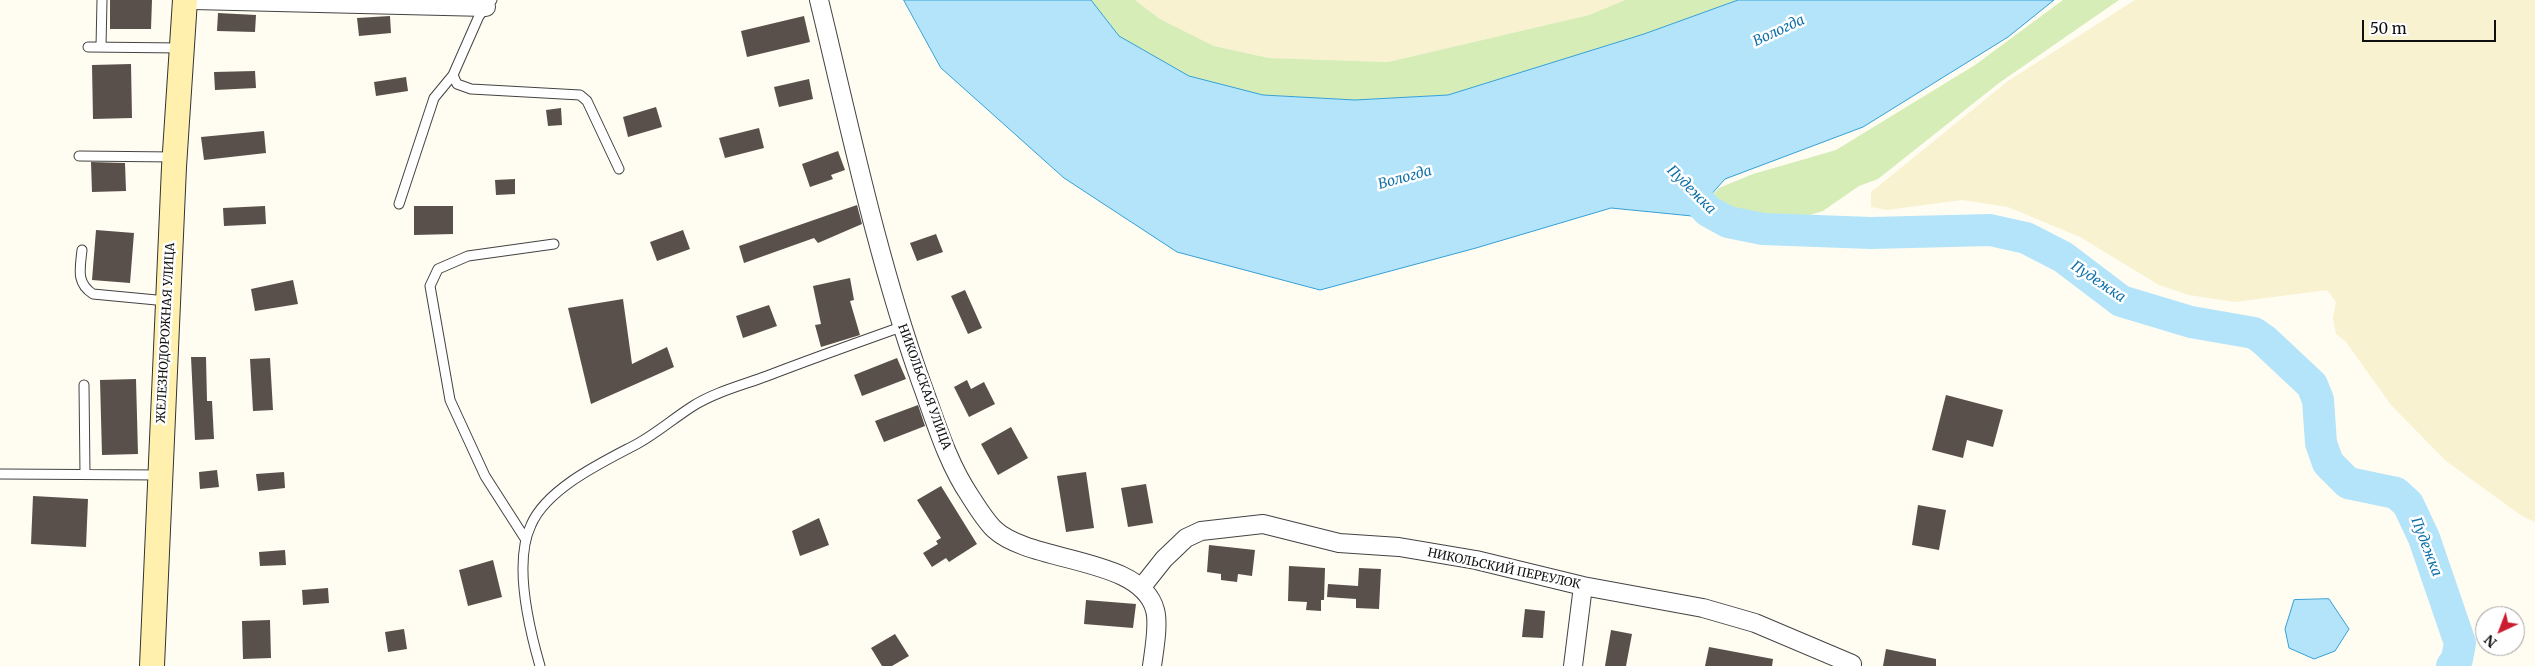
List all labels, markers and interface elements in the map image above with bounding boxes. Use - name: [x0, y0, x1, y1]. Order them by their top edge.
- scale bar: [2365, 10, 2499, 42]
- water label: Вологда: [1751, 12, 1807, 50]
- text: 50 m: [2370, 19, 2407, 38]
- water label: Пудежка: [1663, 162, 1719, 218]
- water label: Вологда: [1376, 163, 1434, 193]
- street label: ЖЕЛЕЗНОДОРОЖНАЯ УЛИЦА: [154, 242, 178, 424]
- water label: Пудежка: [2068, 258, 2128, 306]
- street label: НИКОЛЬСКАЯ УЛИЦА: [895, 322, 953, 452]
- water label: Пудежка: [2407, 515, 2445, 579]
- street label: НИКОЛЬСКИЙ ПЕРЕУЛОК: [1426, 546, 1582, 592]
- north arrow: [2475, 606, 2525, 656]
- text: N: [2480, 631, 2501, 652]

